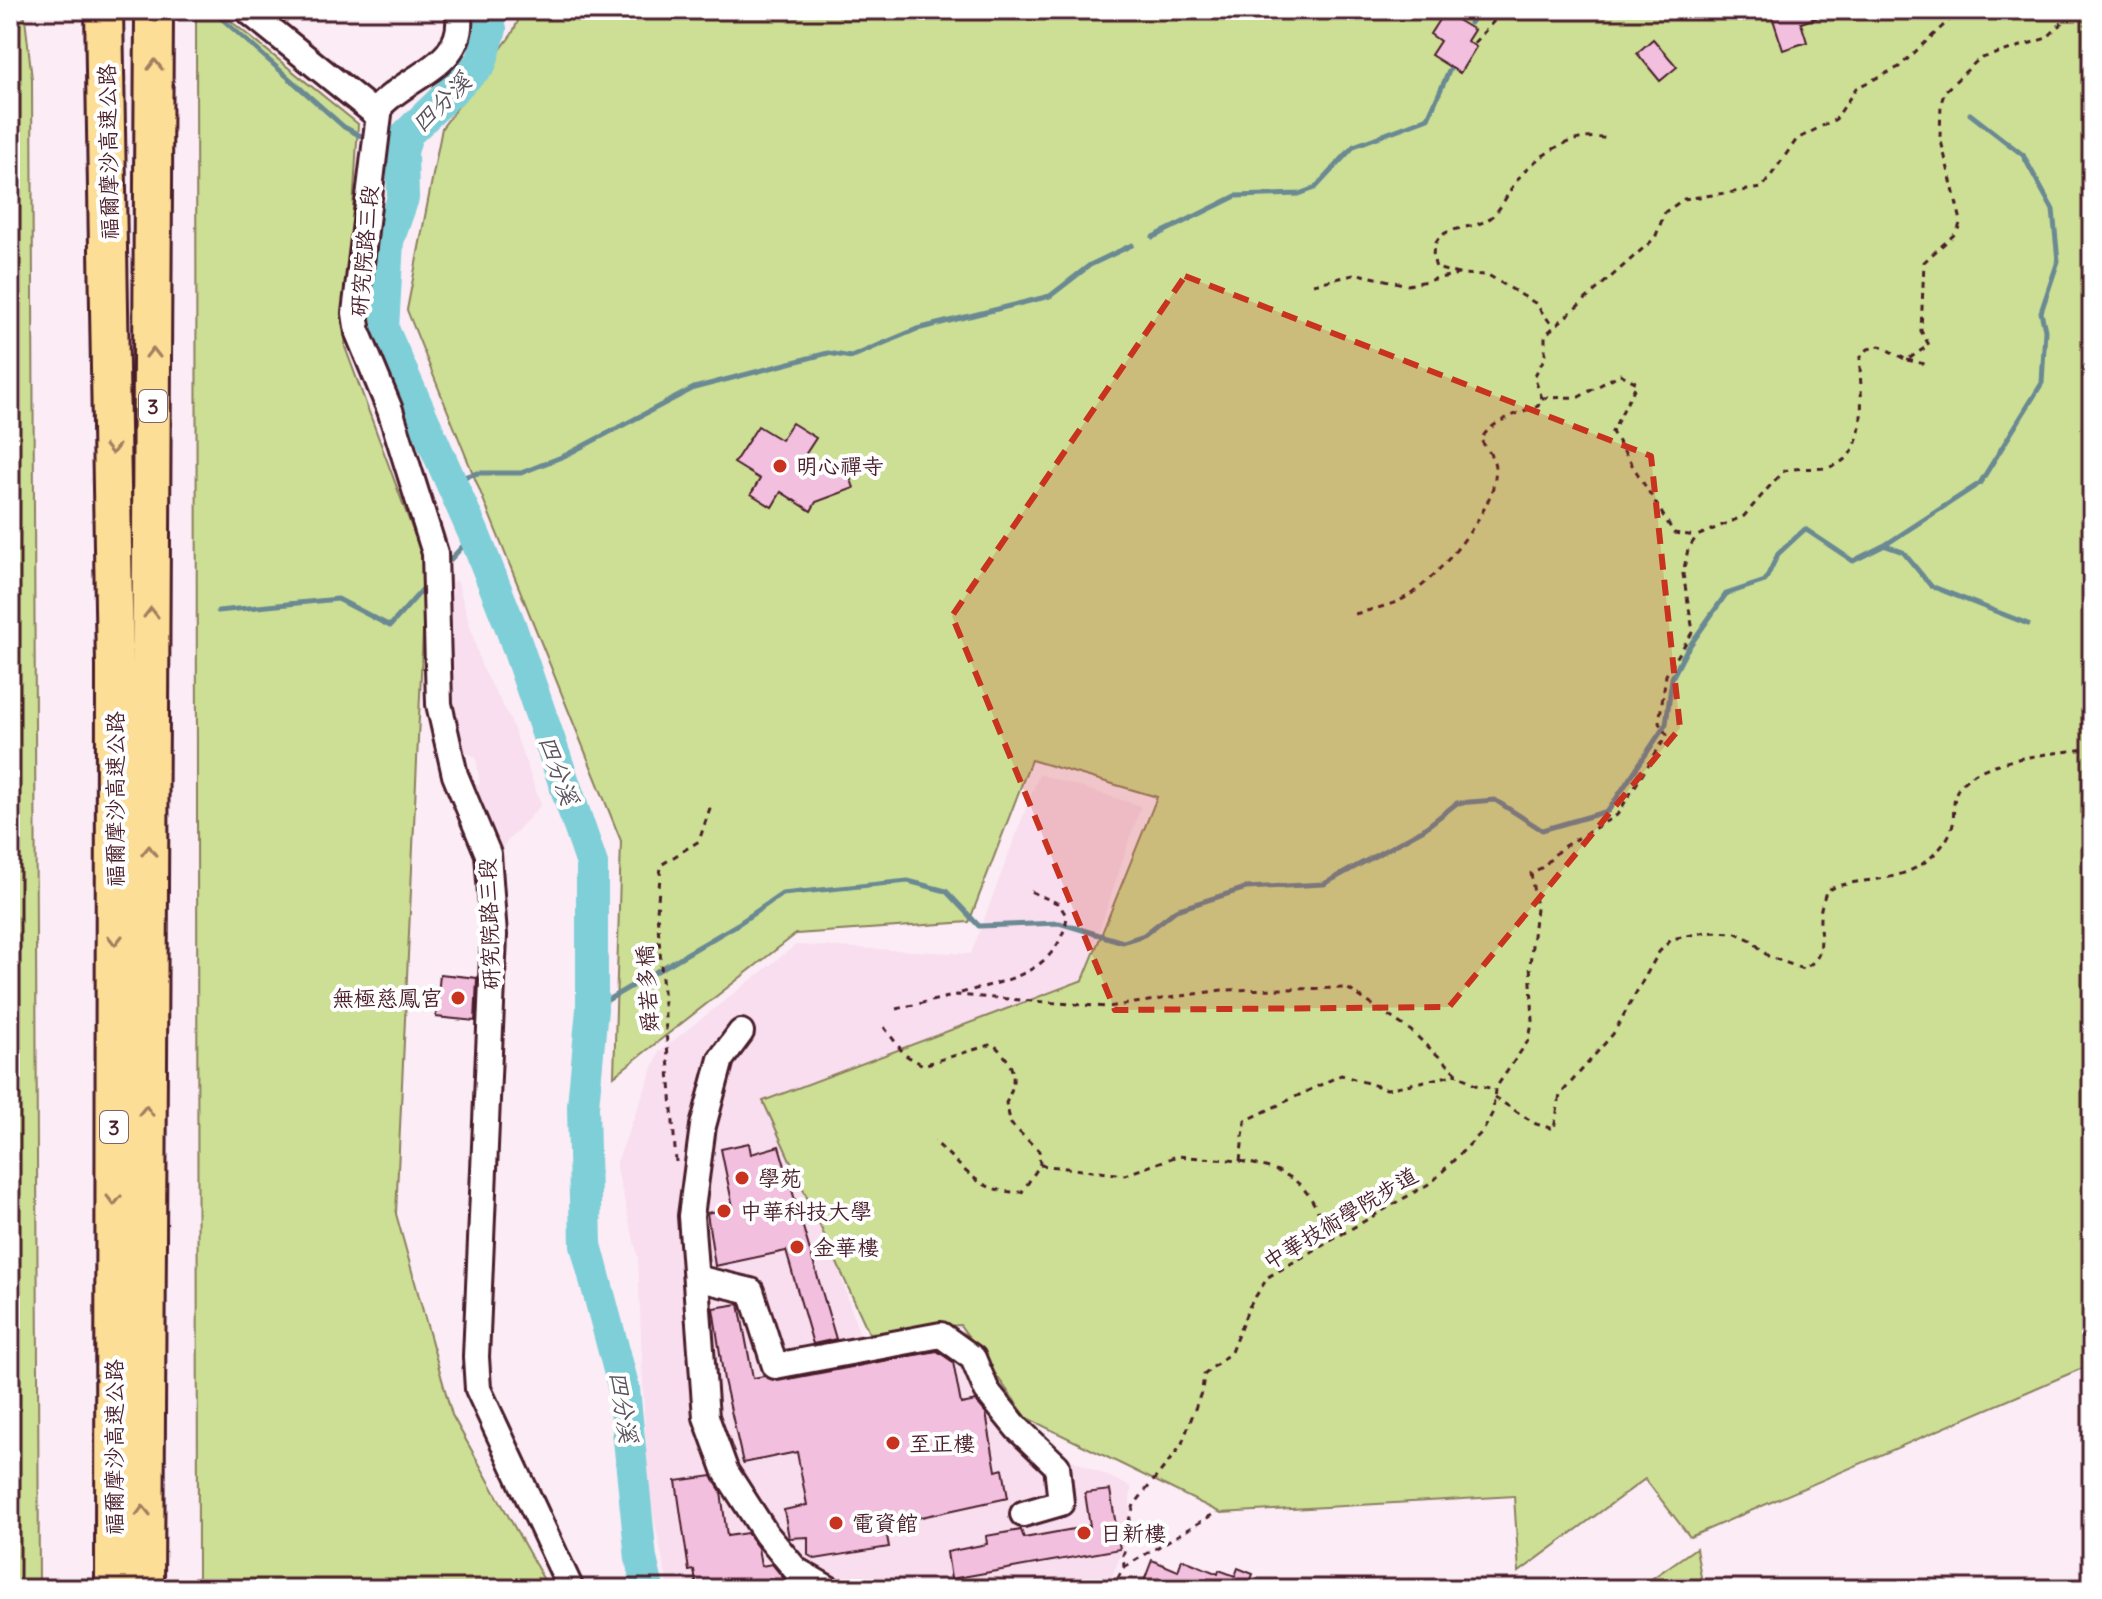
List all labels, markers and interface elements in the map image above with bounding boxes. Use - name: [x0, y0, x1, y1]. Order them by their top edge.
- one-way arrow: [146, 58, 164, 71]
- street label: 福爾摩沙高速公路: [92, 64, 124, 240]
- water label: 四分溪: [405, 65, 478, 138]
- street label: 研究院路三段: [344, 184, 384, 318]
- one-way arrow: [144, 346, 162, 359]
- road number: 3: [139, 390, 167, 422]
- one-way arrow: [104, 443, 121, 456]
- place label: 明心禪寺: [796, 452, 884, 480]
- marker: 明心禪寺: [771, 457, 789, 475]
- one-way arrow: [142, 606, 160, 619]
- street label: 福爾摩沙高速公路: [101, 711, 129, 887]
- water label: 四分溪: [533, 731, 586, 811]
- one-way arrow: [140, 844, 158, 857]
- street label: 研究院路三段: [473, 858, 505, 990]
- one-way arrow: [106, 934, 124, 947]
- street label: 舜若多橋: [630, 944, 664, 1034]
- place label: 無極慈鳳宮: [332, 984, 442, 1012]
- marker: 無極慈鳳宮: [449, 989, 467, 1007]
- one-way arrow: [138, 1104, 155, 1117]
- road number: 3: [100, 1111, 128, 1143]
- street label: 中華技術學院步道: [1257, 1161, 1423, 1275]
- place label: 學苑: [758, 1164, 802, 1192]
- marker: 學苑: [733, 1169, 751, 1187]
- one-way arrow: [105, 1194, 123, 1207]
- place label: 中華科技大學: [740, 1197, 872, 1225]
- marker: 中華科技大學: [715, 1202, 733, 1220]
- place label: 金華樓: [813, 1233, 879, 1261]
- marker: 金華樓: [788, 1238, 806, 1256]
- street label: 福爾摩沙高速公路: [100, 1359, 128, 1535]
- water label: 四分溪: [604, 1369, 645, 1447]
- place label: 至正樓: [909, 1429, 975, 1457]
- marker: 至正樓: [884, 1434, 902, 1452]
- one-way arrow: [135, 1504, 152, 1517]
- place label: 電資館: [852, 1509, 918, 1537]
- marker: 電資館: [827, 1514, 845, 1532]
- place label: 日新樓: [1100, 1519, 1166, 1547]
- marker: 日新樓: [1075, 1524, 1093, 1542]

